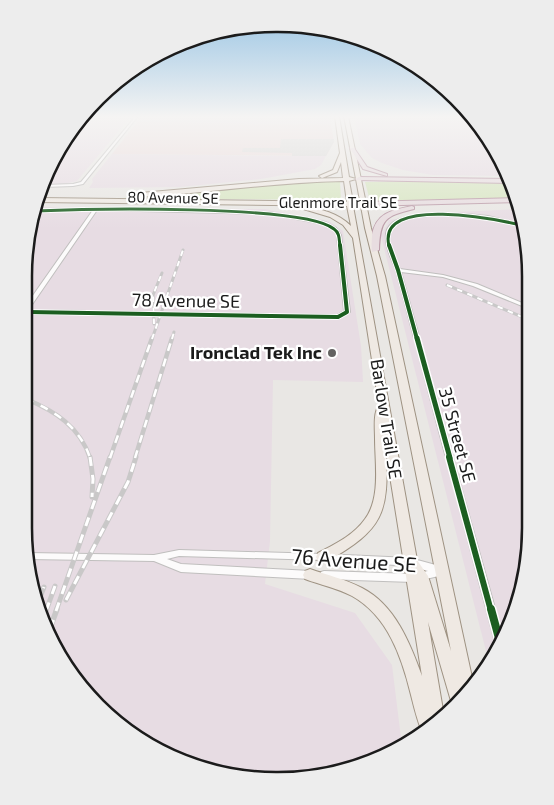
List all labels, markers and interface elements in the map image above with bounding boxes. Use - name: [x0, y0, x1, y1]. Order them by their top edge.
- street label: 80 Avenue SE: [127, 187, 219, 207]
- street label: Glenmore Trail SE: [279, 193, 397, 211]
- street label: 78 Avenue SE: [132, 288, 240, 312]
- place label: Ironclad Tek Inc: [190, 341, 322, 363]
- marker: Ironclad Tek Inc: [326, 347, 338, 359]
- street label: Barlow Trail SE: [367, 357, 407, 480]
- street label: 35 Street SE: [435, 385, 481, 485]
- street label: 76 Avenue SE: [291, 543, 418, 576]

